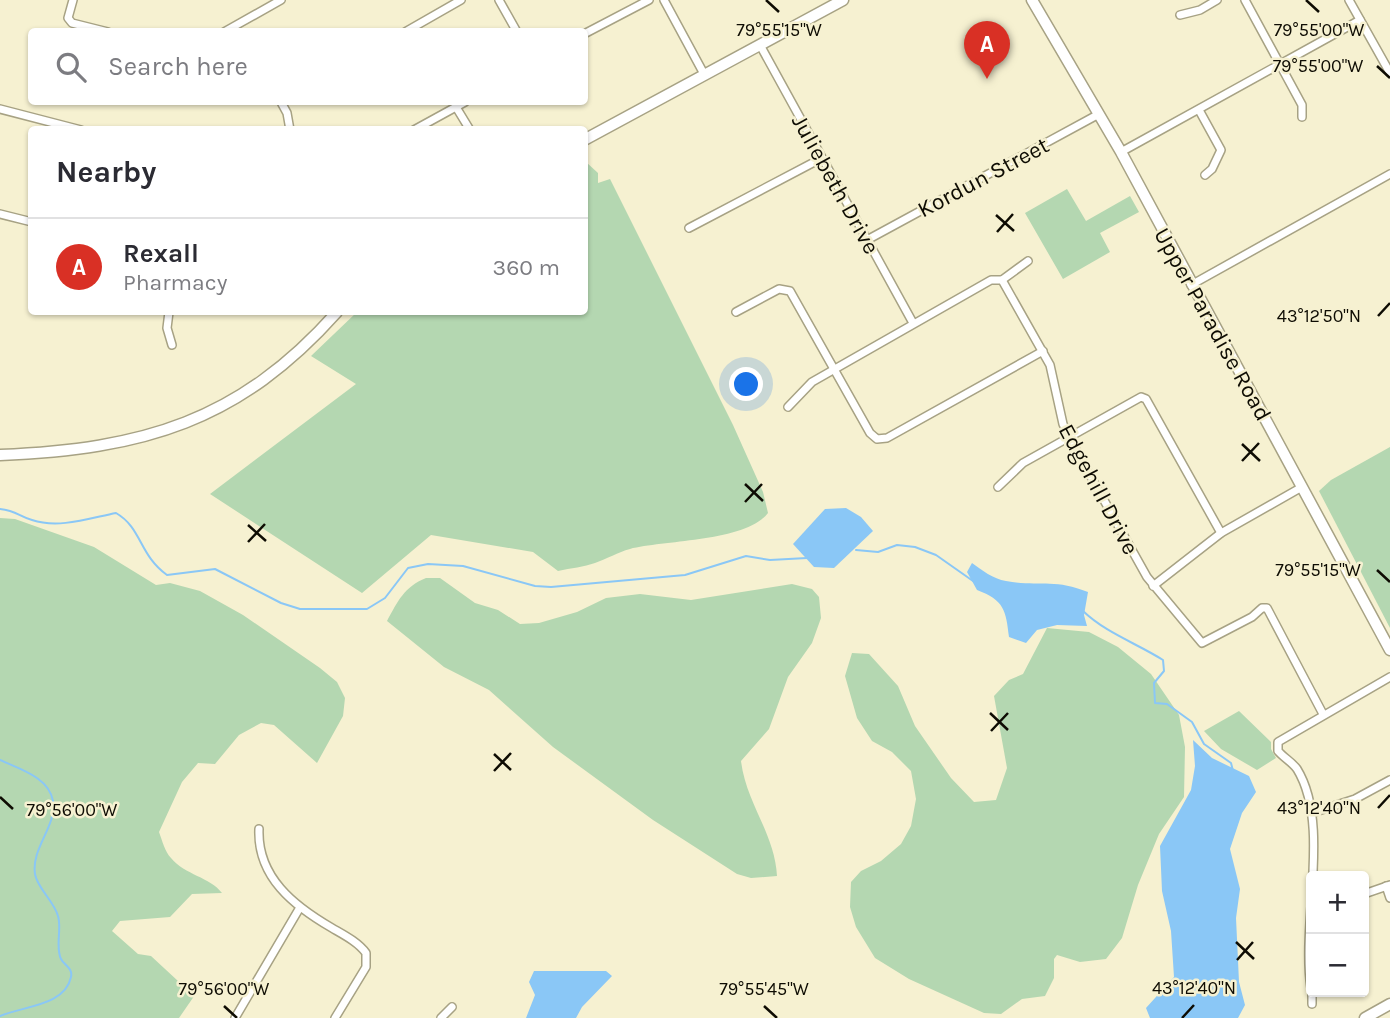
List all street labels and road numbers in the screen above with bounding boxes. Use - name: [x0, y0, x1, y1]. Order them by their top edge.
- street label: Juliebeth Drive: [786, 110, 885, 259]
- street label: Kordun Street: [913, 131, 1054, 223]
- street label: Upper Paradise Road: [1148, 223, 1277, 426]
- street label: Edgehill Drive: [1053, 419, 1144, 559]

